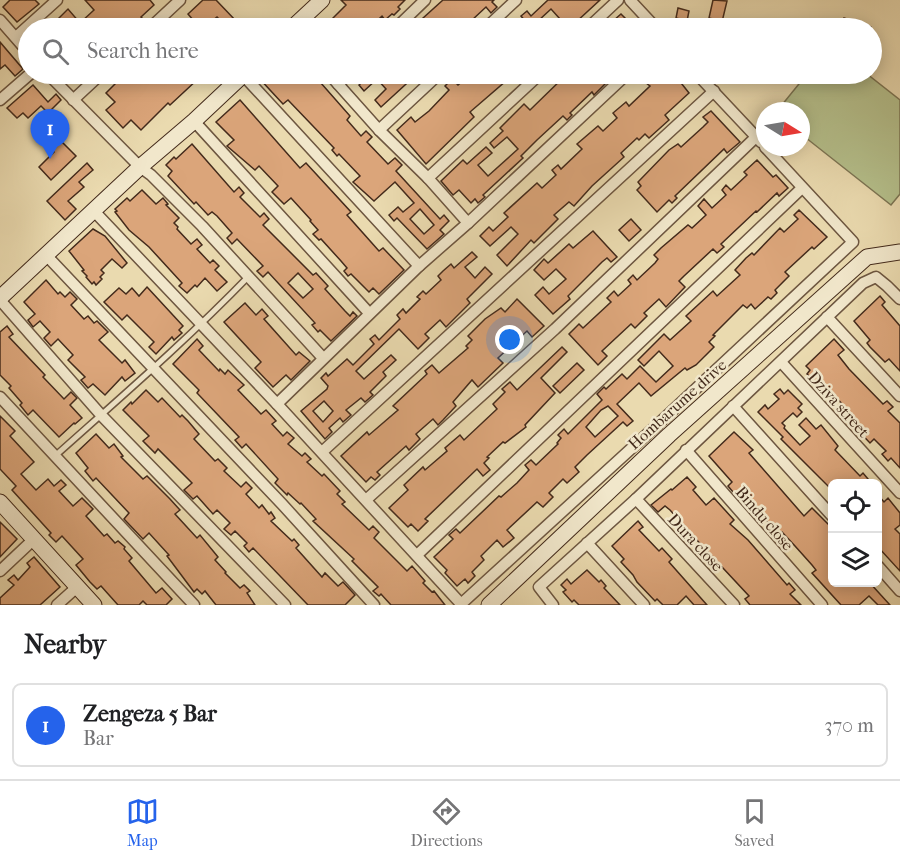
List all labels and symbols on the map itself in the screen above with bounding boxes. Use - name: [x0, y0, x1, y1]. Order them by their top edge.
- north arrow: [756, 102, 810, 156]
- pin: 1: [31, 110, 70, 159]
- your location: [495, 325, 524, 354]
- street label: Hombarume drive: [624, 355, 730, 453]
- street label: Dziva street: [804, 367, 873, 441]
- street label: Bindu close: [732, 482, 798, 554]
- street label: Dura close: [664, 509, 727, 575]

